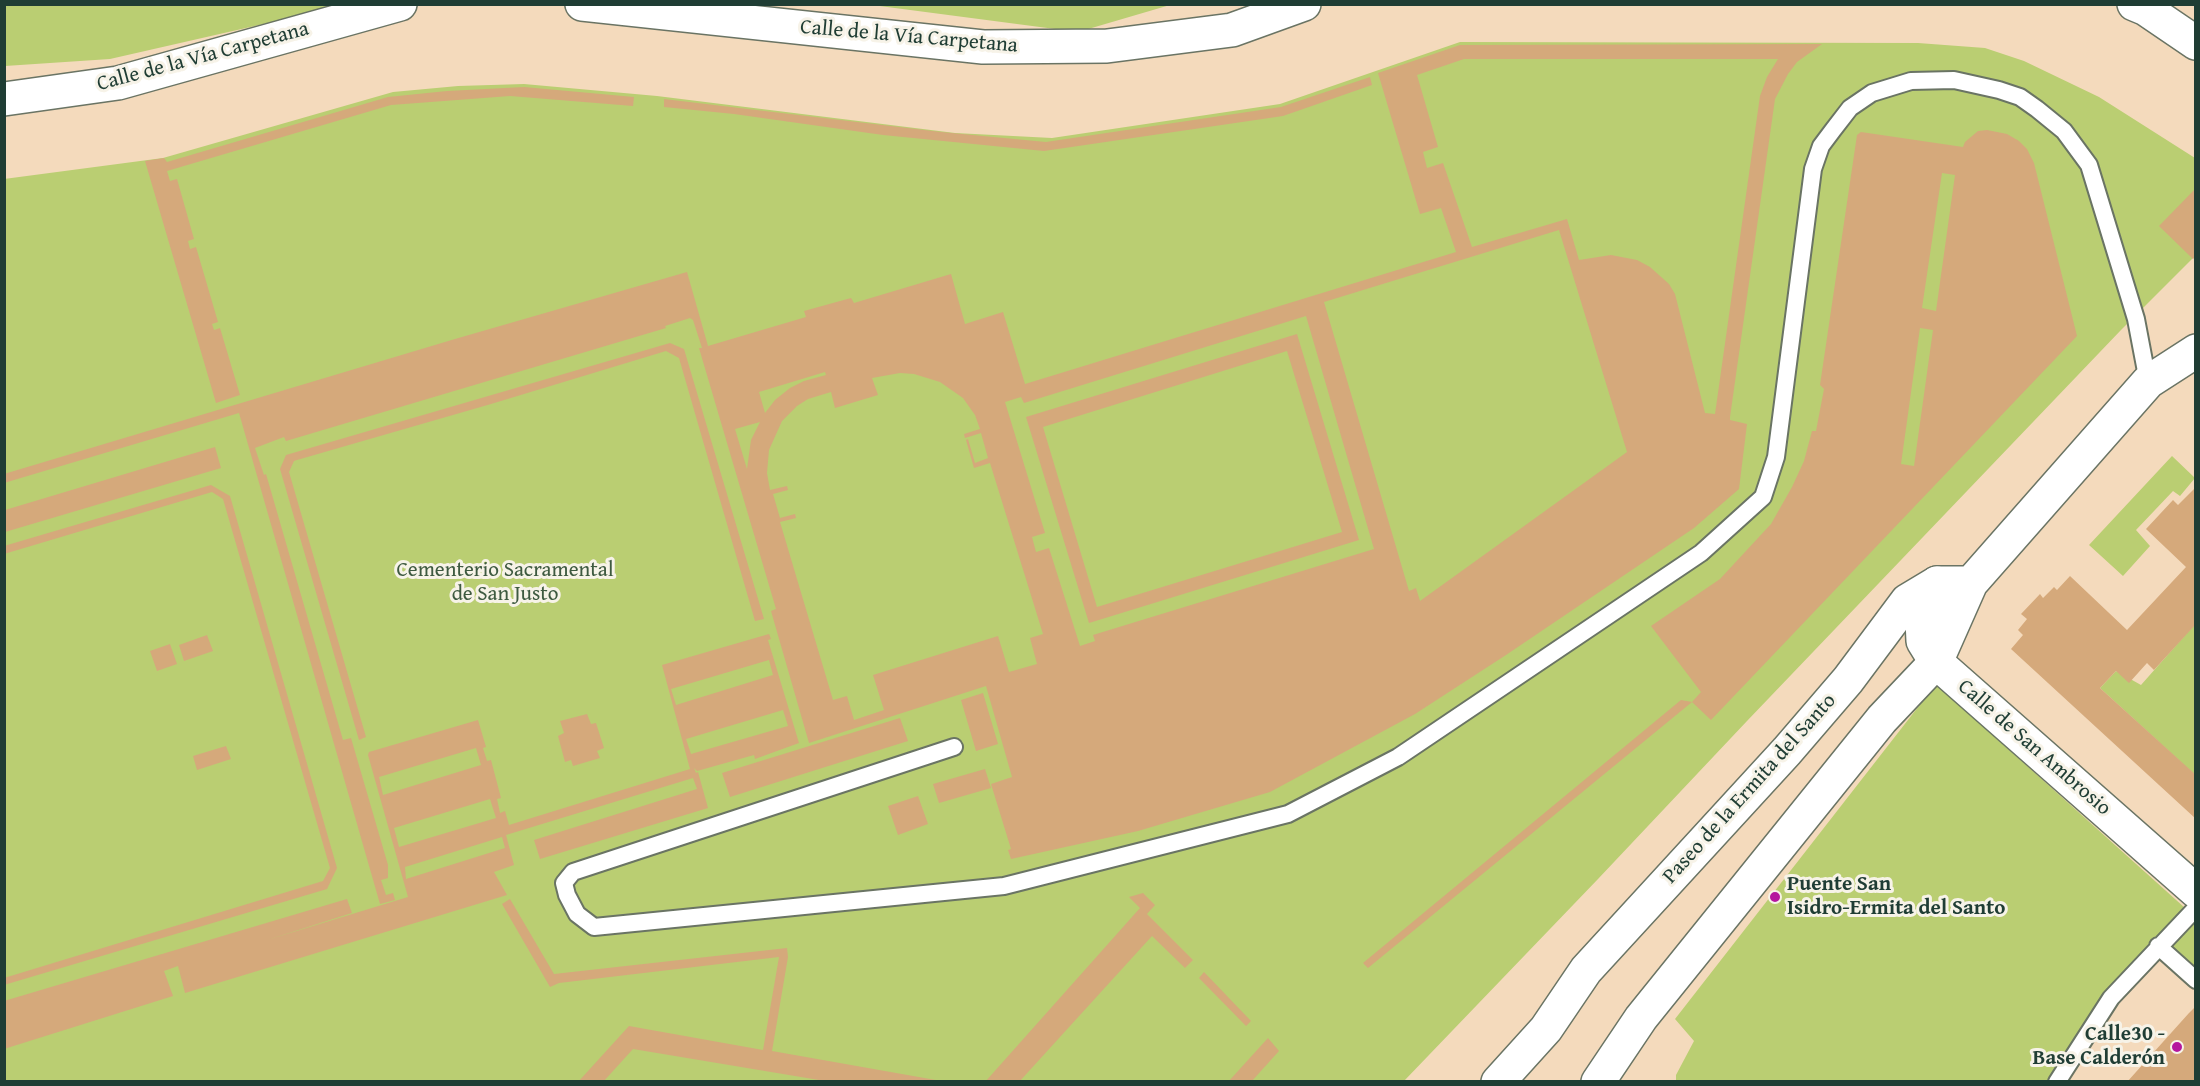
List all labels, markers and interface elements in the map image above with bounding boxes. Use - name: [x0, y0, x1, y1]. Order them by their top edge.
- street label: Calle de la Vía Carpetana: [799, 15, 1019, 59]
- street label: Calle de la Vía Carpetana: [94, 17, 312, 97]
- park label: Cementerio Sacramental de San Justo: [396, 558, 614, 608]
- street label: Calle de San Ambrosio: [1952, 675, 2116, 821]
- street label: Paseo de la Ermita del Santo: [1658, 689, 1842, 889]
- place label: Puente San Isidro-Ermita del Santo: [1787, 872, 2005, 922]
- marker: Puente San Isidro-Ermita del Santo: [1768, 890, 1782, 904]
- place label: Calle30 - Base Calderón: [2033, 1022, 2165, 1072]
- marker: Calle30 - Base Calderón: [2170, 1040, 2184, 1054]

